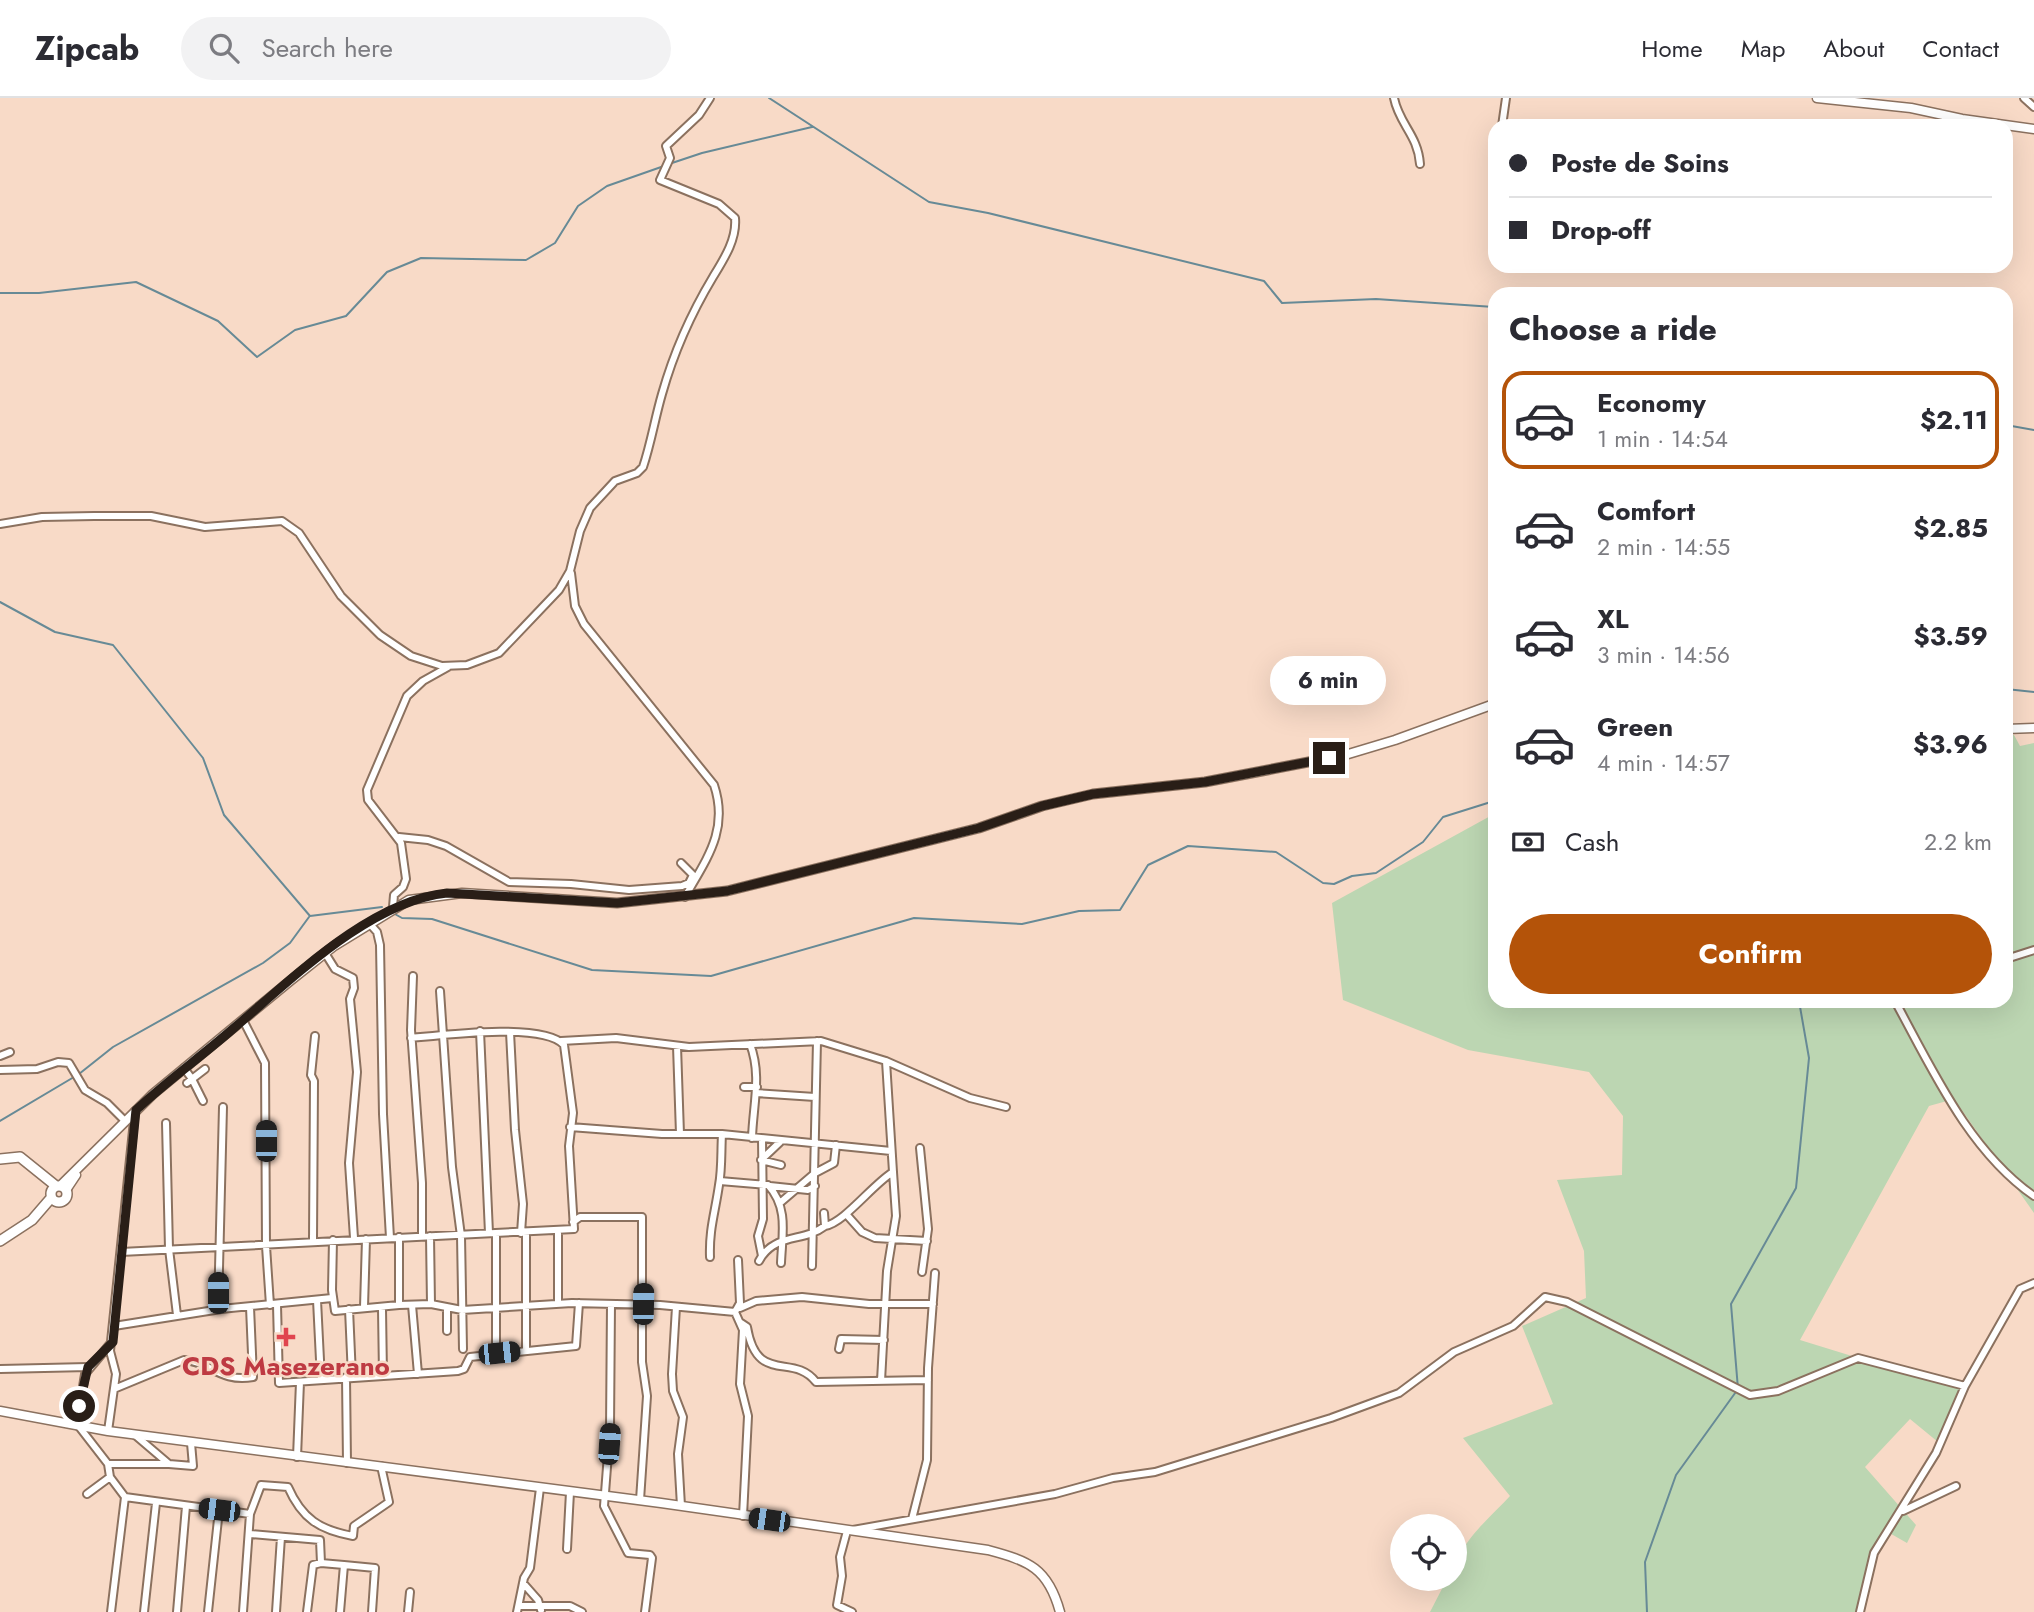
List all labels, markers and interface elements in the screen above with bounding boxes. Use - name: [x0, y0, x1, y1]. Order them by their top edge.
- search box: [181, 17, 671, 80]
- text: Zipcab: [35, 25, 139, 72]
- icon: search: [205, 29, 243, 67]
- text: Search here: [261, 29, 393, 67]
- text: Home: [1641, 31, 1703, 66]
- text: Map: [1741, 31, 1785, 66]
- text: About: [1823, 31, 1884, 66]
- text: Contact: [1922, 31, 1999, 66]
- text: Poste de Soins: [1551, 144, 1729, 182]
- text: Drop-off: [1551, 211, 1651, 249]
- text: Choose a ride: [1509, 306, 1717, 352]
- text: Economy: [1597, 384, 1706, 422]
- icon: car: [1513, 389, 1576, 452]
- text: $2.11: [1920, 401, 1988, 439]
- text: 1 min · 14:54: [1597, 422, 1728, 456]
- text: Comfort: [1597, 492, 1695, 530]
- icon: car: [1513, 497, 1576, 560]
- text: $2.85: [1913, 509, 1988, 547]
- text: 2 min · 14:55: [1597, 530, 1730, 564]
- text: XL: [1597, 600, 1629, 638]
- icon: car: [1513, 605, 1576, 668]
- text: $3.59: [1914, 617, 1988, 655]
- text: 3 min · 14:56: [1597, 638, 1730, 672]
- callout: 6 min: [1271, 656, 1387, 706]
- text: 6 min: [1298, 663, 1358, 697]
- text: Green: [1597, 708, 1673, 746]
- icon: car: [1513, 713, 1576, 776]
- text: $3.96: [1913, 725, 1988, 763]
- route end: [1313, 742, 1345, 774]
- text: 4 min · 14:57: [1597, 746, 1730, 780]
- icon: cash: [1509, 823, 1547, 861]
- text: Cash: [1565, 823, 1619, 861]
- text: 2.2 km: [1924, 825, 1992, 859]
- button: Confirm: [1509, 914, 1992, 994]
- car: [256, 1120, 277, 1162]
- car: [208, 1272, 229, 1314]
- car: [633, 1283, 654, 1325]
- marker: CDS Masezerano: [276, 1327, 296, 1347]
- car: [478, 1340, 521, 1366]
- place label: CDS Masezerano: [182, 1347, 390, 1385]
- route start: [63, 1390, 95, 1422]
- car: [598, 1422, 621, 1466]
- car: [197, 1497, 242, 1523]
- car: [747, 1507, 792, 1533]
- map controls: [1390, 1514, 1467, 1591]
- button: locate: [1390, 1514, 1467, 1591]

